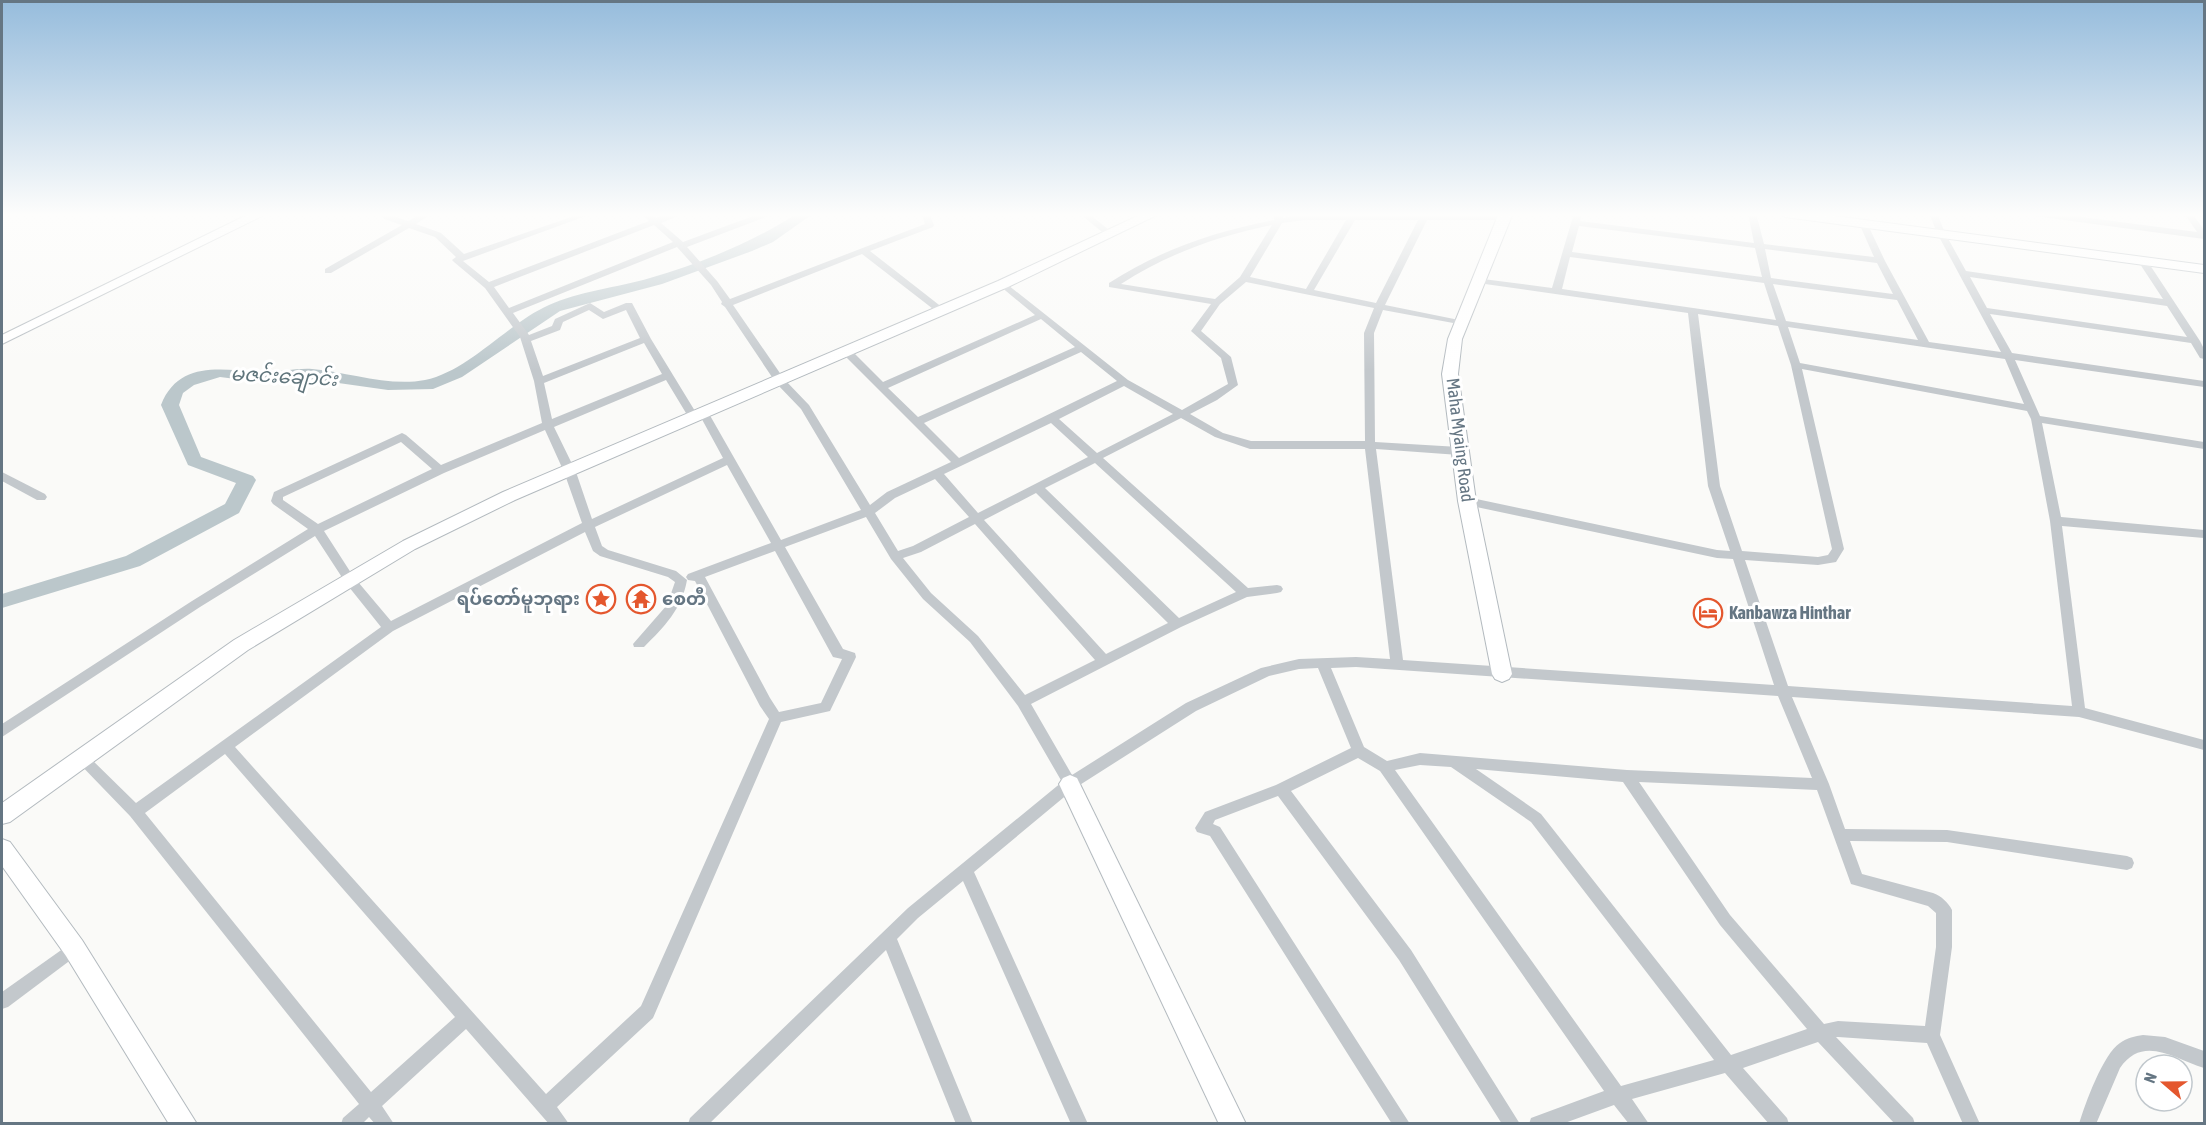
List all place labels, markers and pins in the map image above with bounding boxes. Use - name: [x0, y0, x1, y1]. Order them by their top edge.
- place icon: ရပ်တော်မူဘုရား: [585, 583, 617, 615]
- temple icon: စေတီ: [625, 583, 657, 615]
- place label: ရပ်တော်မူဘုရား: [457, 587, 580, 613]
- place label: စေတီ: [662, 587, 706, 609]
- hotel icon: Kanbawza Hinthar: [1692, 597, 1724, 629]
- place label: Kanbawza Hinthar: [1729, 602, 1851, 623]

